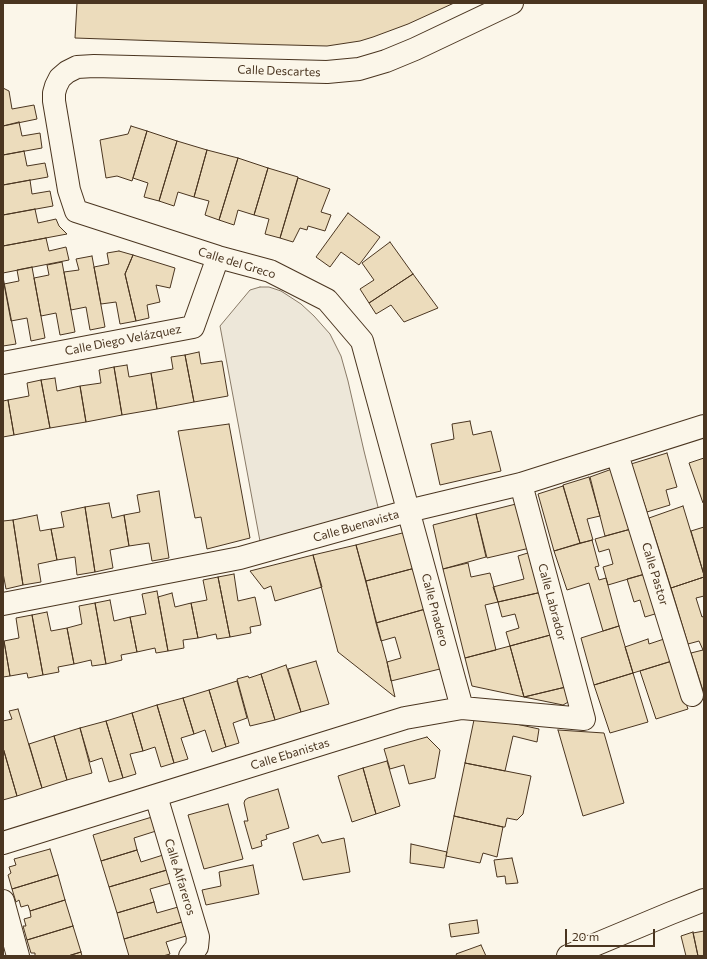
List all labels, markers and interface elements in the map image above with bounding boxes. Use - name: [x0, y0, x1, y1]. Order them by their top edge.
- street label: Calle Descartes: [237, 62, 321, 80]
- street label: Calle del Greco: [196, 244, 278, 282]
- street label: Calle Diego Velázquez: [64, 322, 182, 358]
- street label: Calle Buenavista: [311, 507, 401, 545]
- street label: Calle Pastor: [639, 541, 671, 607]
- street label: Calle Labrador: [535, 562, 569, 642]
- street label: Calle Pnadero: [418, 572, 452, 648]
- street label: Calle Ebanistas: [249, 735, 331, 773]
- street label: Calle Alfareros: [161, 837, 199, 917]
- scale bar: [567, 921, 657, 947]
- text: 20 m: [572, 929, 599, 943]

